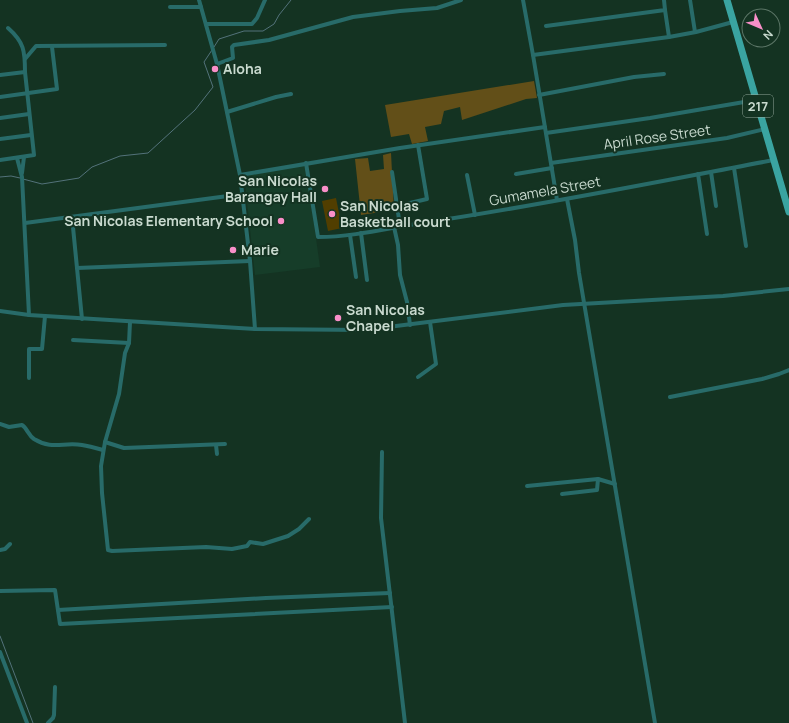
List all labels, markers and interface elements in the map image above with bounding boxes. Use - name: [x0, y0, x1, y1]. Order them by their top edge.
- north arrow: [741, 8, 781, 48]
- text: N: [760, 27, 777, 43]
- place label: Aloha: [223, 59, 262, 78]
- marker: Aloha: [210, 64, 220, 74]
- road number: 217: [743, 95, 773, 117]
- street label: April Rose Street: [602, 120, 712, 153]
- place label: San Nicolas Barangay Hall: [225, 171, 317, 206]
- street label: Gumamela Street: [488, 171, 602, 210]
- marker: San Nicolas Barangay Hall: [320, 184, 330, 194]
- place label: San Nicolas Basketball court: [340, 196, 451, 231]
- marker: San Nicolas Basketball court: [327, 209, 337, 219]
- place label: San Nicolas Elementary School: [64, 211, 273, 230]
- marker: San Nicolas Elementary School: [276, 216, 286, 226]
- place label: Marie: [241, 240, 279, 259]
- marker: Marie: [228, 245, 238, 255]
- place label: San Nicolas Chapel: [346, 300, 425, 335]
- marker: San Nicolas Chapel: [333, 313, 343, 323]

